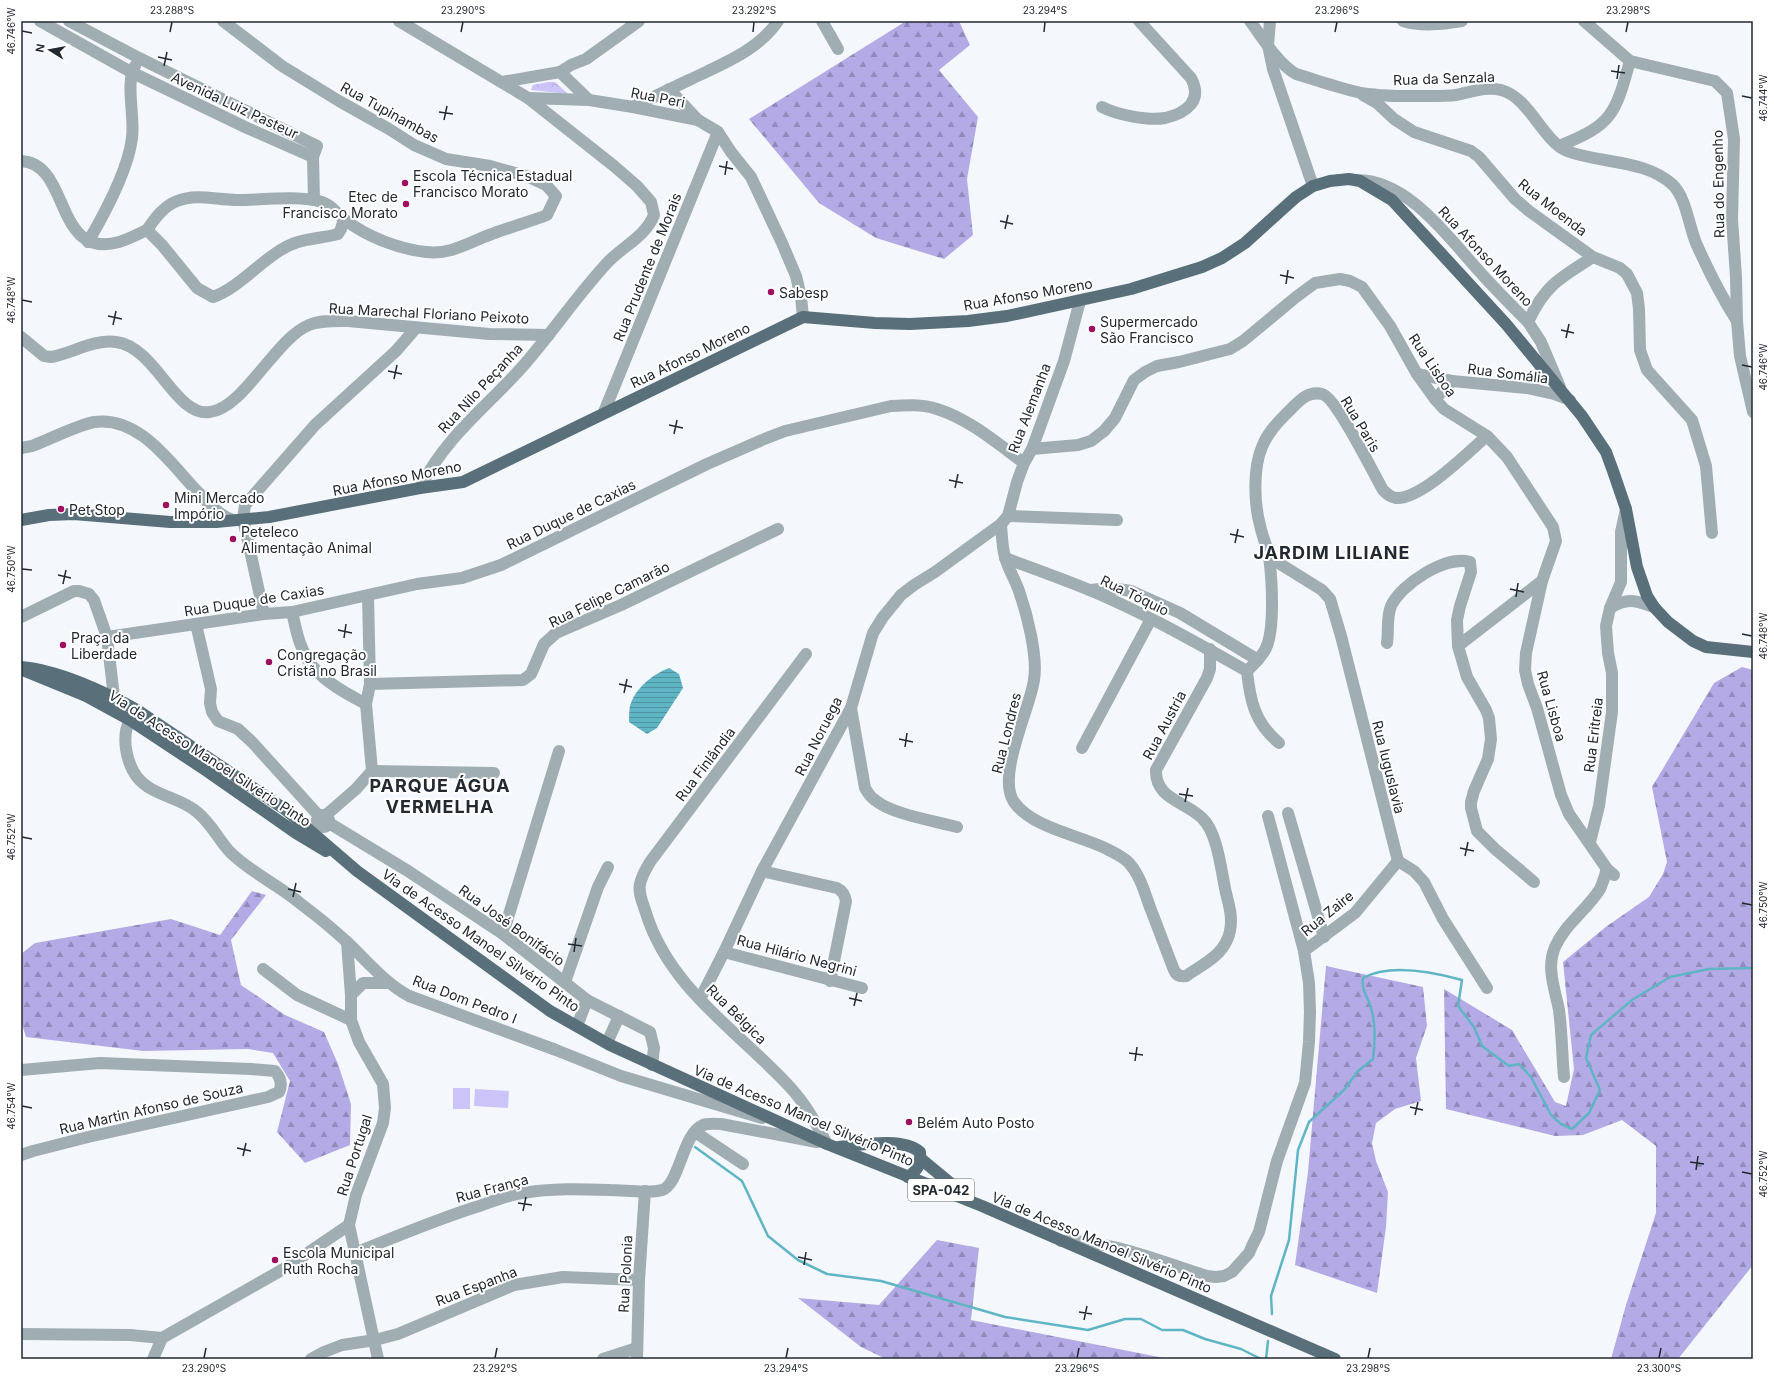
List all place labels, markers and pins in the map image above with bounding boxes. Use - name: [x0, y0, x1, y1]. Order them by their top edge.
- place label: Escola Técnica Estadual Francisco Morato: [413, 167, 573, 200]
- marker: Escola Técnica Estadual Francisco Morato: [400, 178, 410, 188]
- place label: Etec de Francisco Morato: [283, 188, 398, 221]
- marker: Etec de Francisco Morato: [401, 199, 411, 209]
- place label: Sabesp: [779, 284, 829, 301]
- marker: Sabesp: [766, 287, 776, 297]
- place label: Supermercado São Francisco: [1100, 313, 1198, 346]
- marker: Supermercado São Francisco: [1087, 324, 1097, 334]
- place label: Mini Mercado Impório: [174, 489, 264, 522]
- marker: Mini Mercado Impório: [161, 500, 171, 510]
- place label: Pet Stop: [69, 501, 125, 518]
- marker: Pet Stop: [56, 504, 66, 514]
- place label: Peteleco Alimentação Animal: [241, 523, 372, 556]
- marker: Peteleco Alimentação Animal: [228, 534, 238, 544]
- place label: Praça da Liberdade: [71, 629, 137, 662]
- marker: Praça da Liberdade: [58, 640, 68, 650]
- place label: Congregação Cristã no Brasil: [277, 646, 377, 679]
- marker: Congregação Cristã no Brasil: [264, 657, 274, 667]
- place label: Belém Auto Posto: [917, 1114, 1034, 1131]
- marker: Belém Auto Posto: [904, 1117, 914, 1127]
- place label: Escola Municipal Ruth Rocha: [283, 1244, 394, 1277]
- marker: Escola Municipal Ruth Rocha: [270, 1255, 280, 1265]

